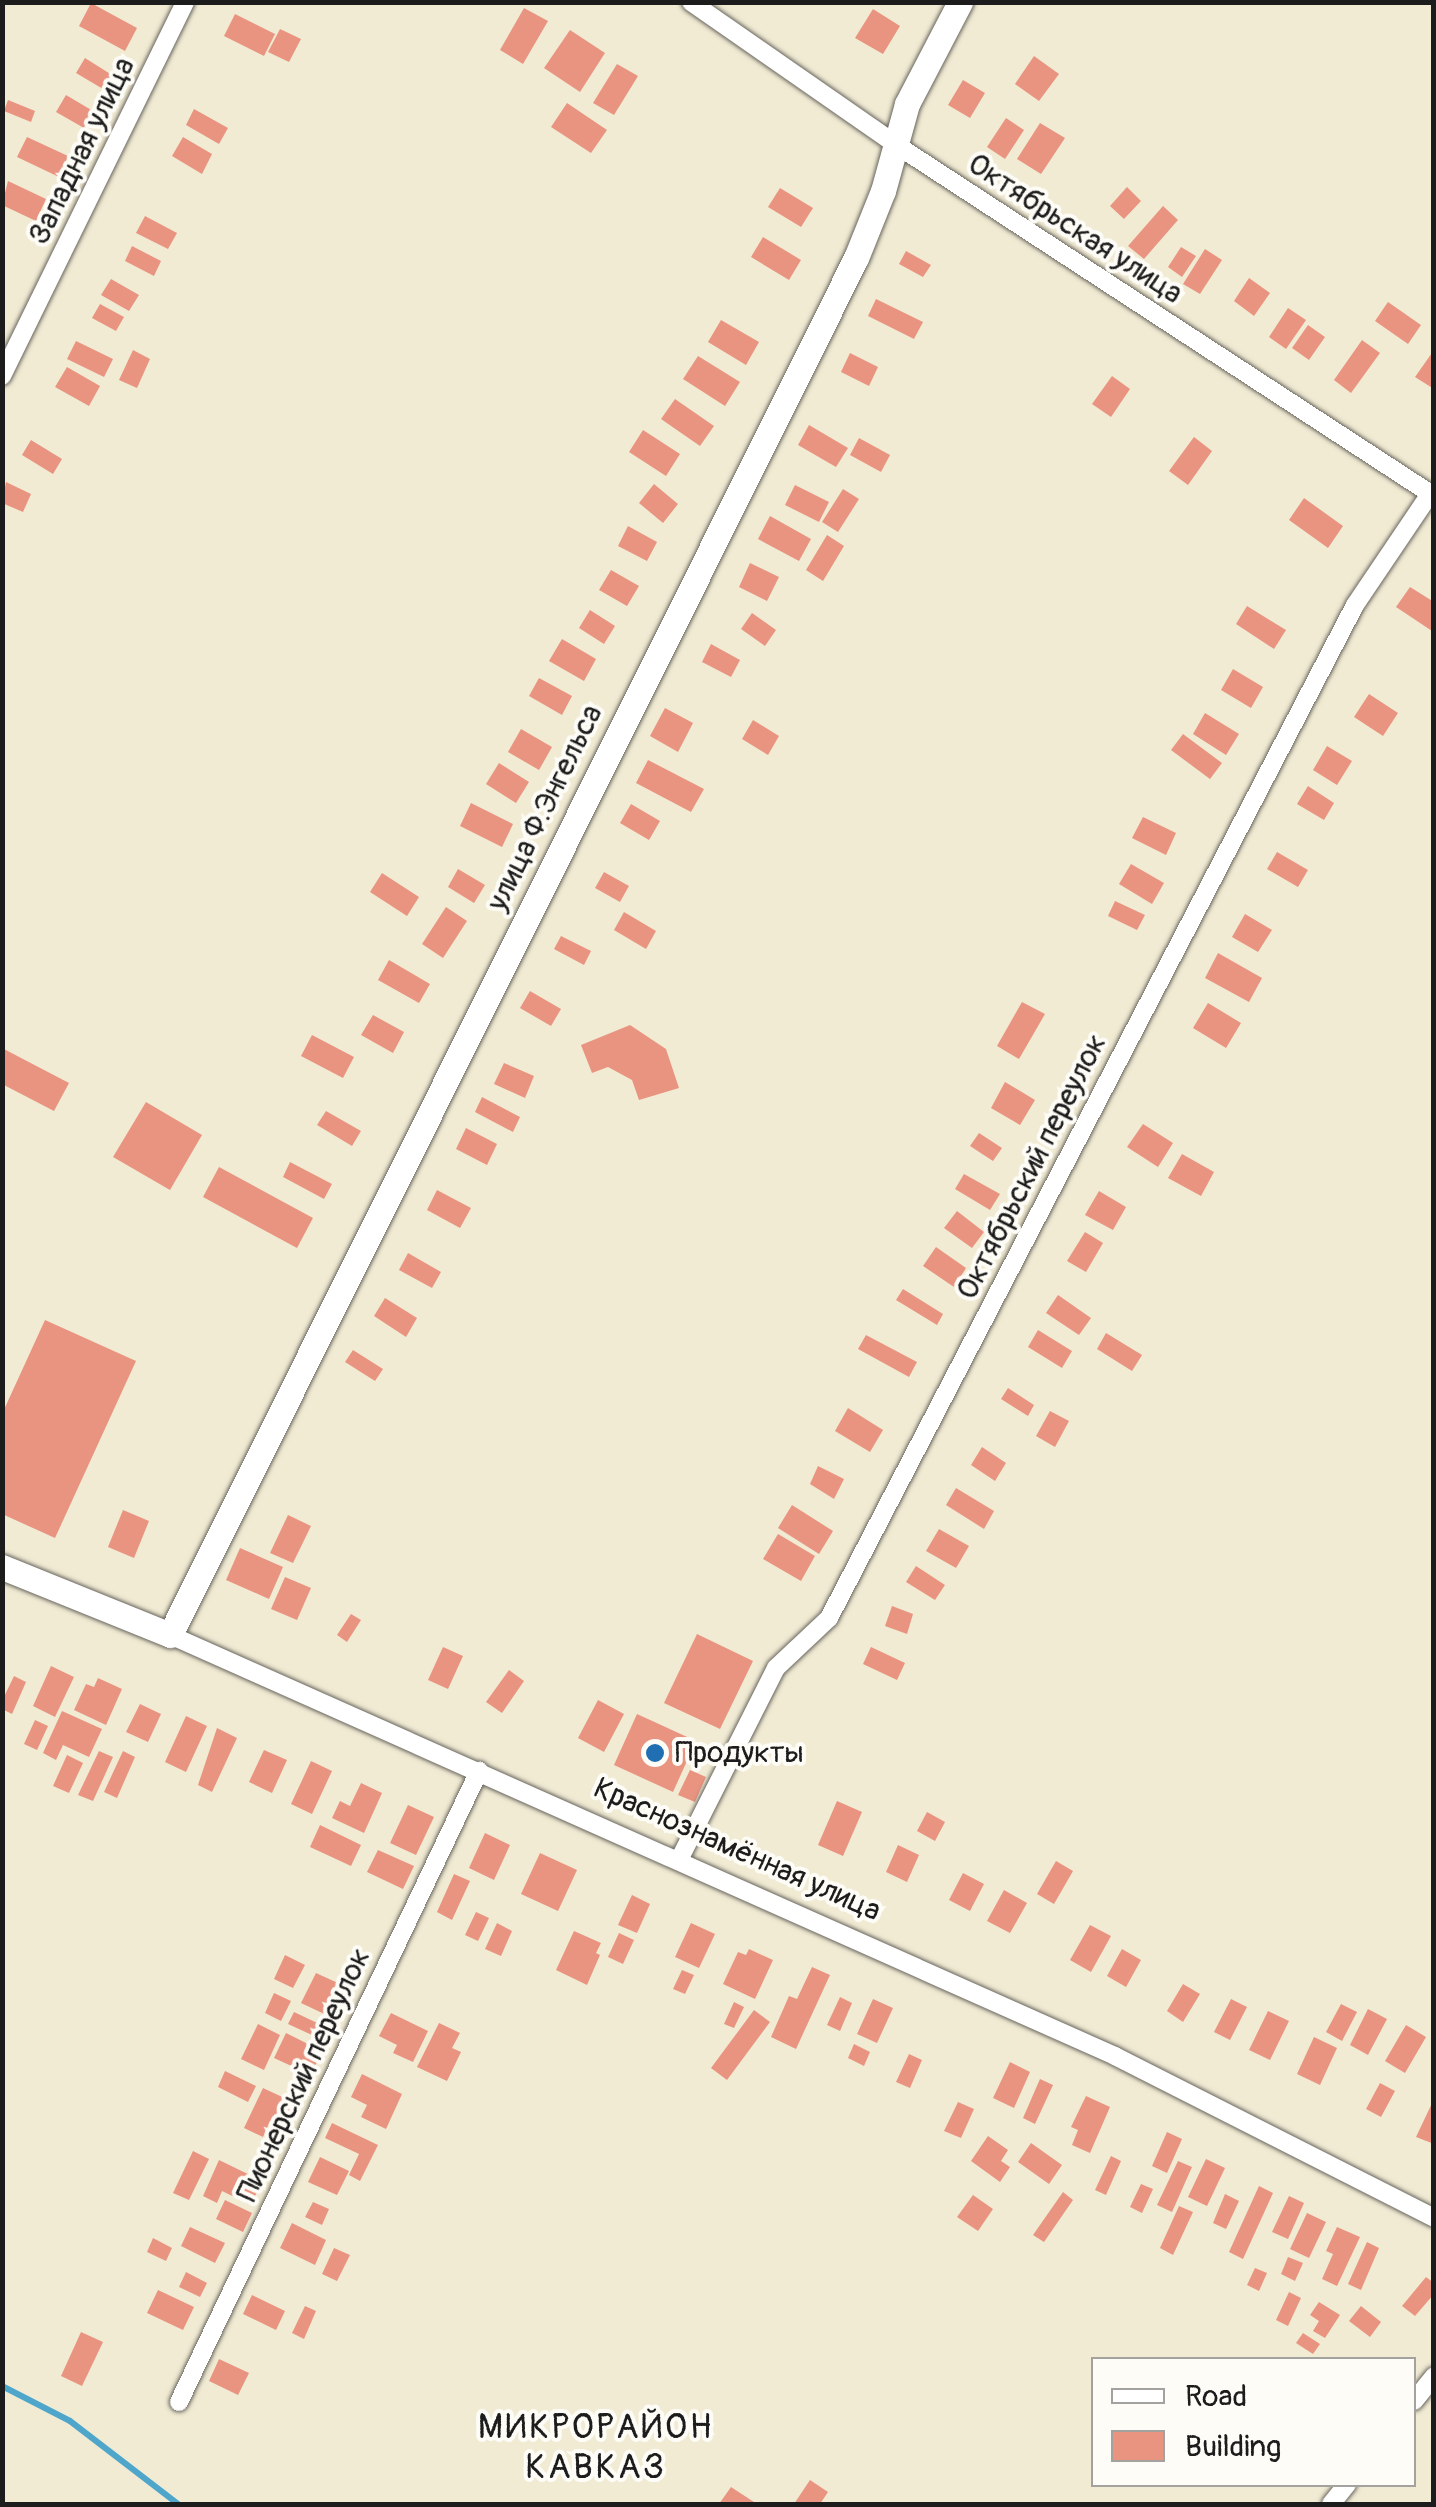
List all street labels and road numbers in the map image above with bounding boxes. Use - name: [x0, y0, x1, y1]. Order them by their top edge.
- street label: Западная улица: [21, 52, 143, 250]
- street label: Октябрьская улица: [961, 146, 1189, 312]
- street label: улица Ф.Энгельса: [480, 699, 610, 917]
- street label: Октябрьский переулок: [949, 1028, 1115, 1306]
- street label: Краснознамённая улица: [588, 1770, 886, 1930]
- street label: Пионерский переулок: [229, 1943, 379, 2207]

